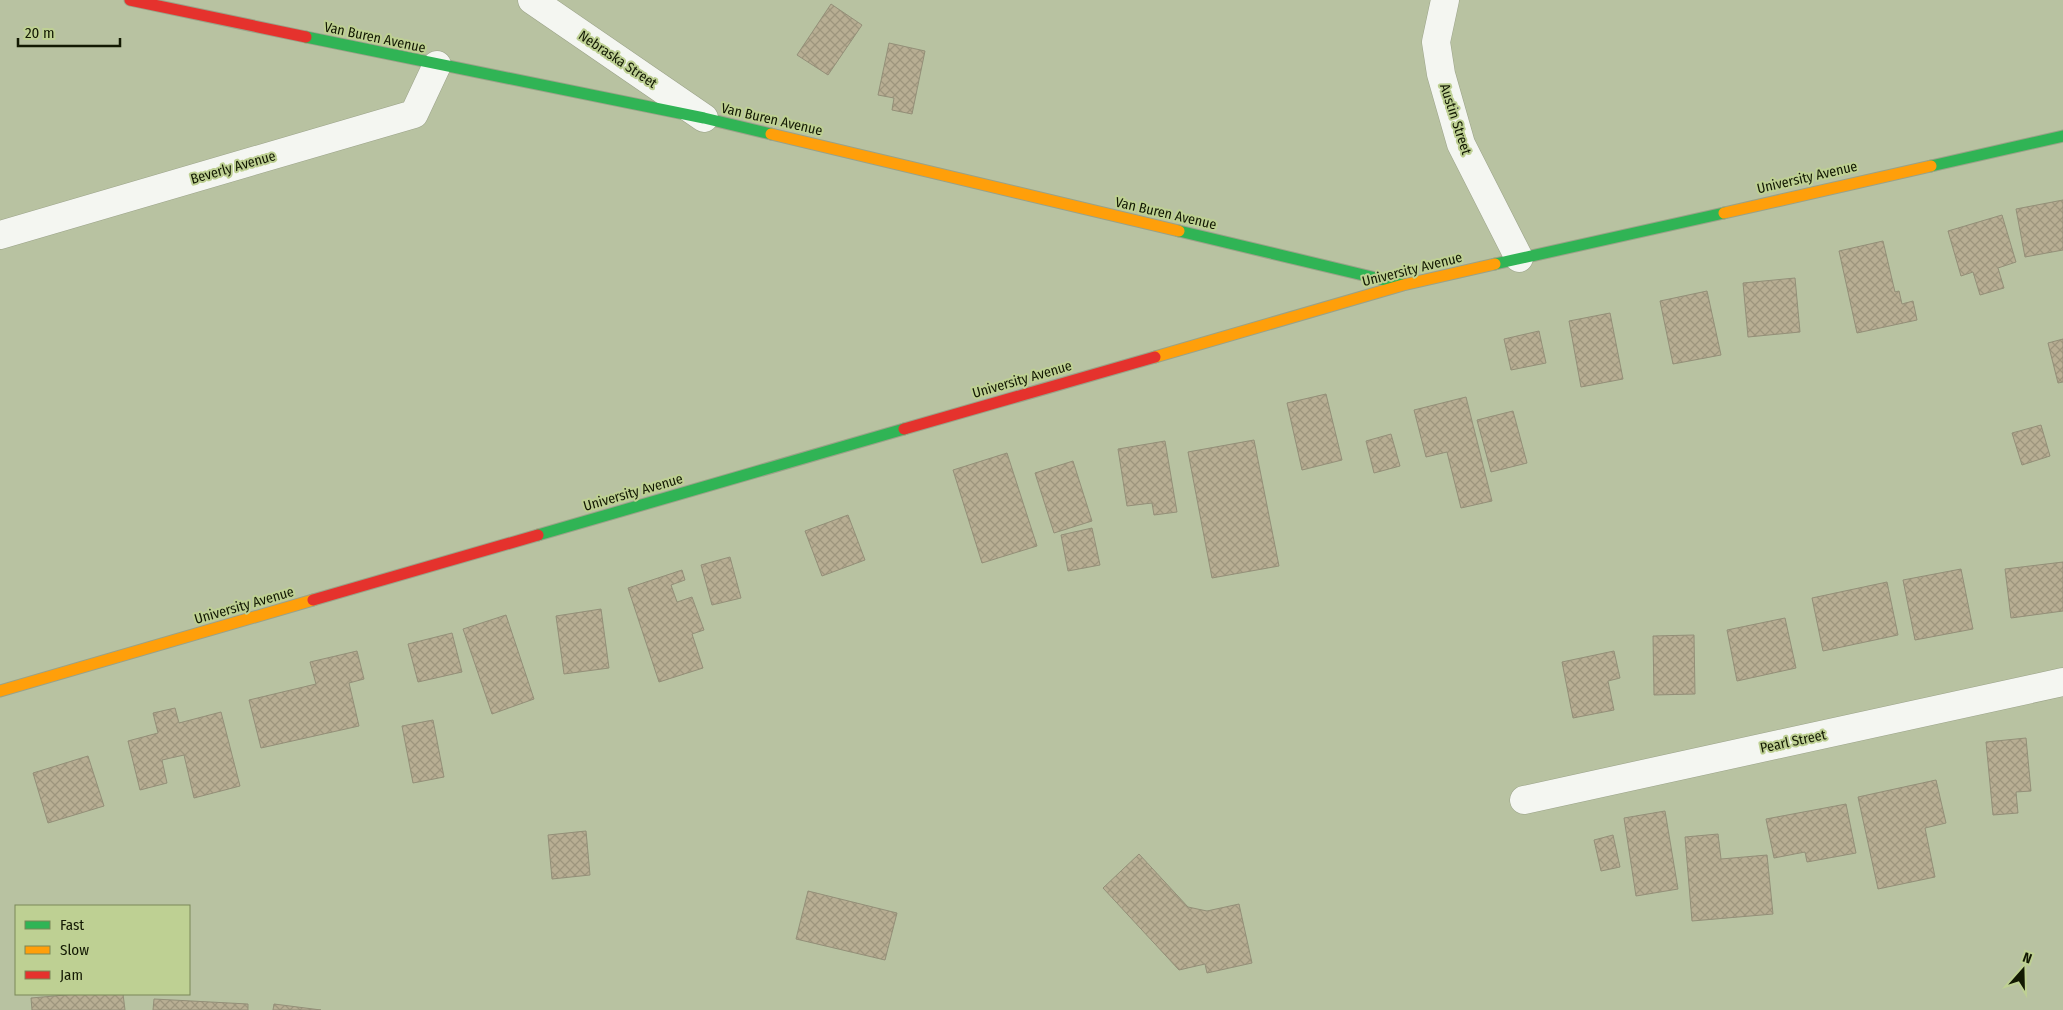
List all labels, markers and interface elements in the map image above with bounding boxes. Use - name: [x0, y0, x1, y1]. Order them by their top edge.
- scale bar: [18, 15, 120, 47]
- street label: Van Buren Avenue: [323, 18, 427, 57]
- text: 20 m: [25, 24, 55, 42]
- street label: Nebraska Street: [575, 27, 661, 92]
- street label: Austin Street: [1436, 81, 1475, 157]
- street label: Van Buren Avenue: [720, 100, 824, 139]
- street label: Beverly Avenue: [189, 147, 278, 188]
- street label: University Avenue: [1755, 158, 1859, 197]
- street label: Van Buren Avenue: [1114, 194, 1218, 233]
- street label: University Avenue: [1360, 249, 1464, 290]
- street label: University Avenue: [970, 357, 1074, 402]
- street label: University Avenue: [581, 470, 685, 515]
- street label: University Avenue: [192, 583, 296, 628]
- street label: Pearl Street: [1759, 726, 1828, 757]
- legend: [15, 905, 190, 995]
- text: Fast: [60, 916, 84, 934]
- text: Slow: [60, 941, 89, 959]
- north arrow: [1998, 945, 2048, 995]
- text: N: [2020, 949, 2034, 968]
- text: Jam: [60, 966, 83, 984]

